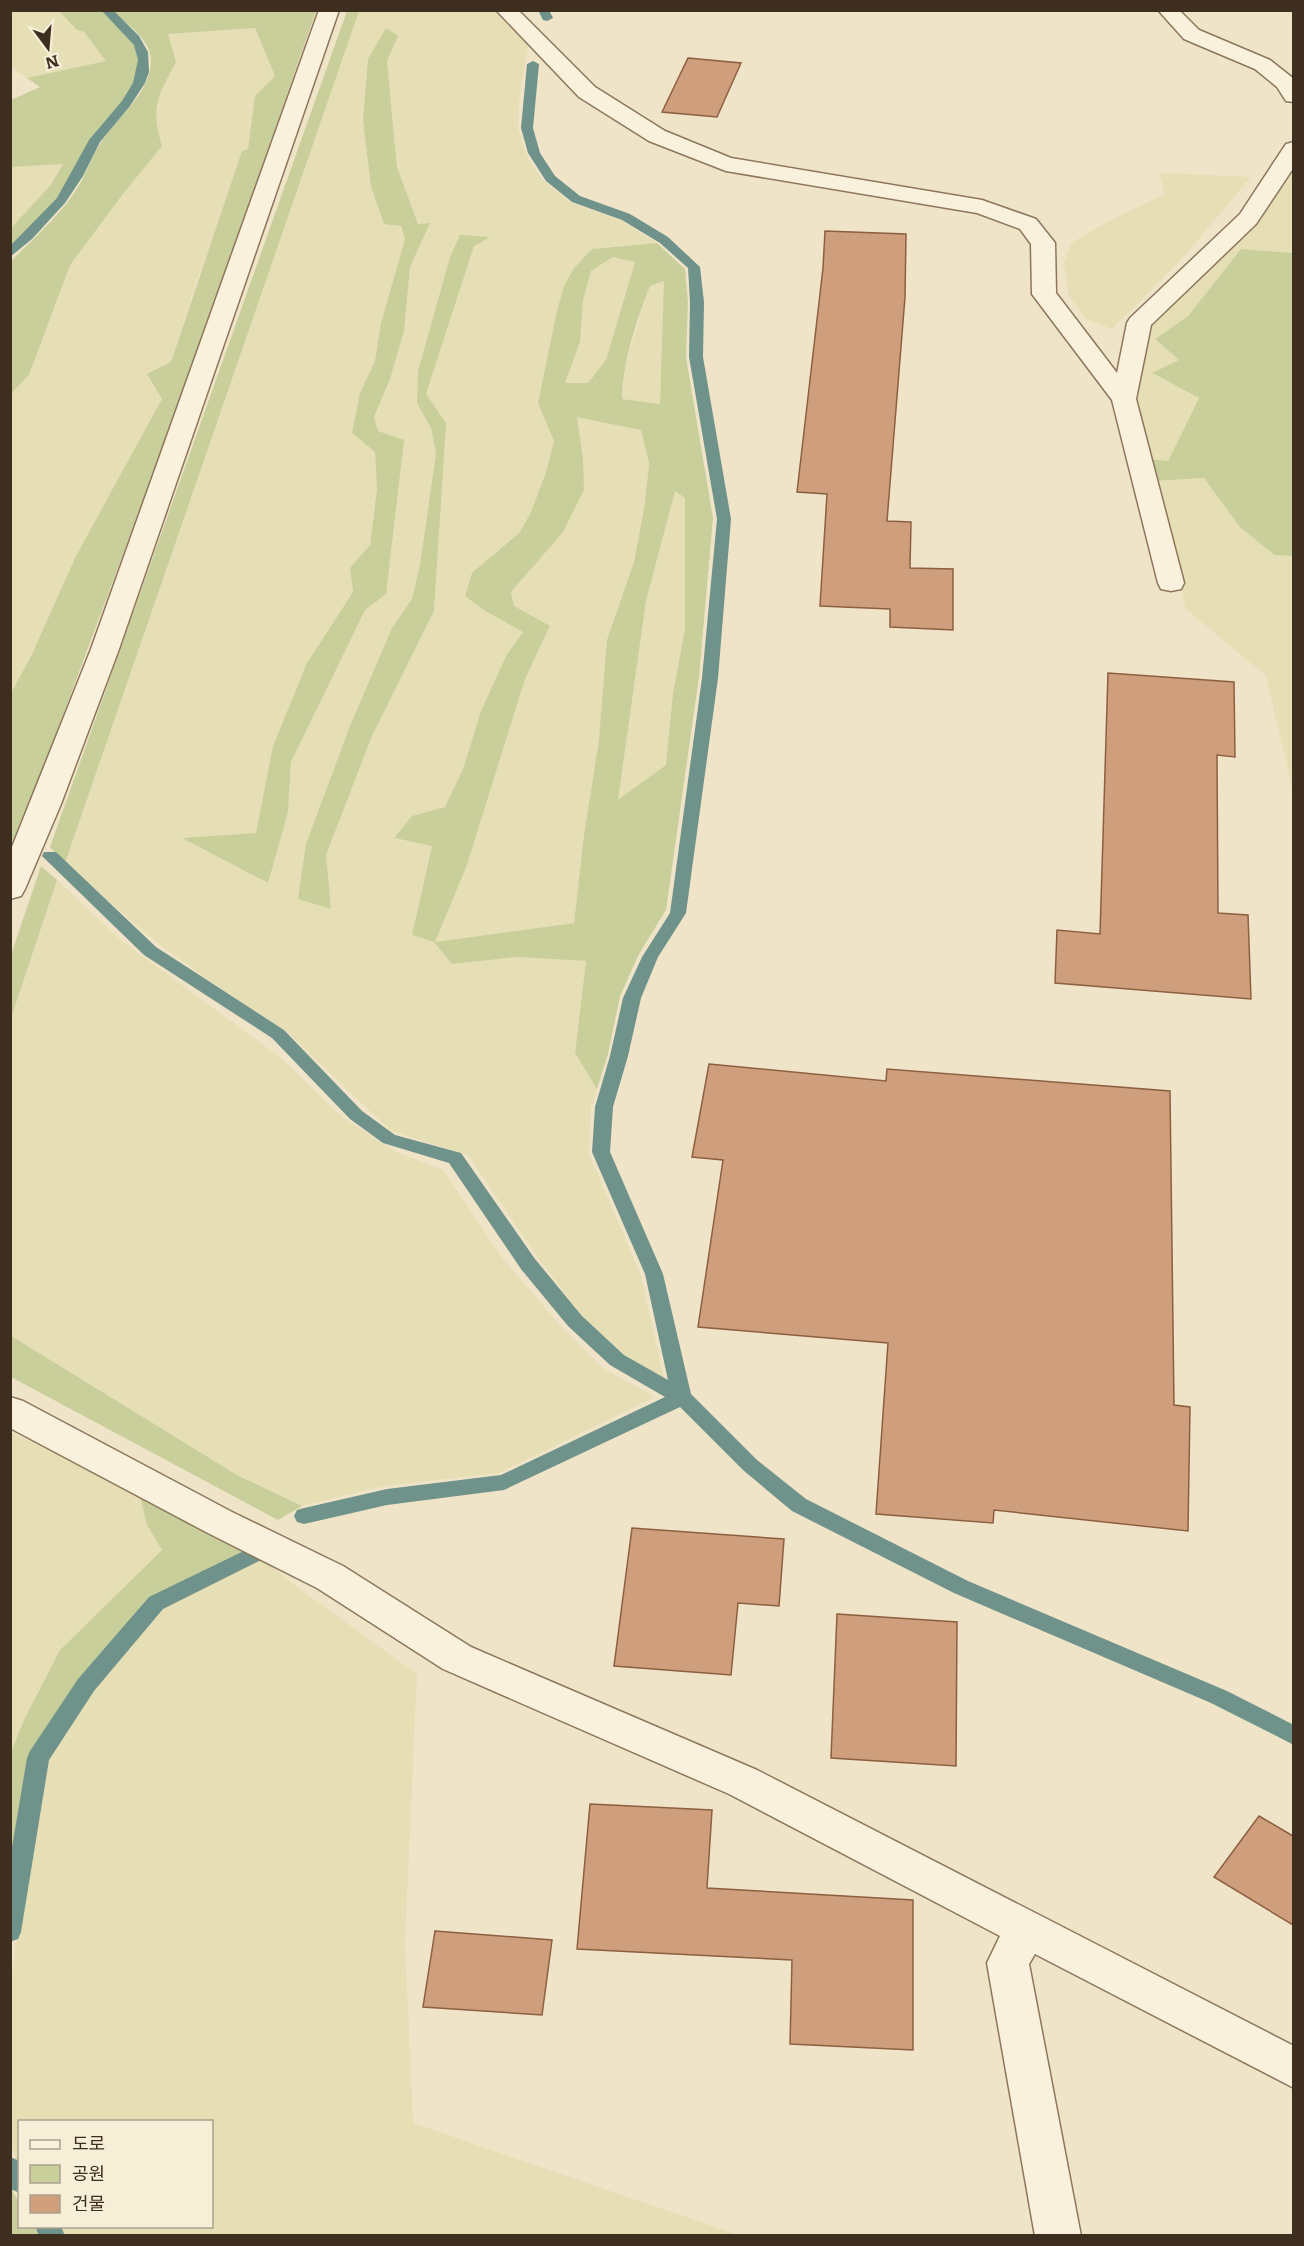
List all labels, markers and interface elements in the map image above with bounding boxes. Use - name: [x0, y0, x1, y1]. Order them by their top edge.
- north arrow: [18, 18, 78, 78]
- text: N: [43, 50, 62, 77]
- legend: [18, 2120, 213, 2228]
- text: 도로: [72, 2129, 105, 2156]
- text: 공원: [72, 2159, 105, 2186]
- text: 건물: [72, 2189, 105, 2216]

